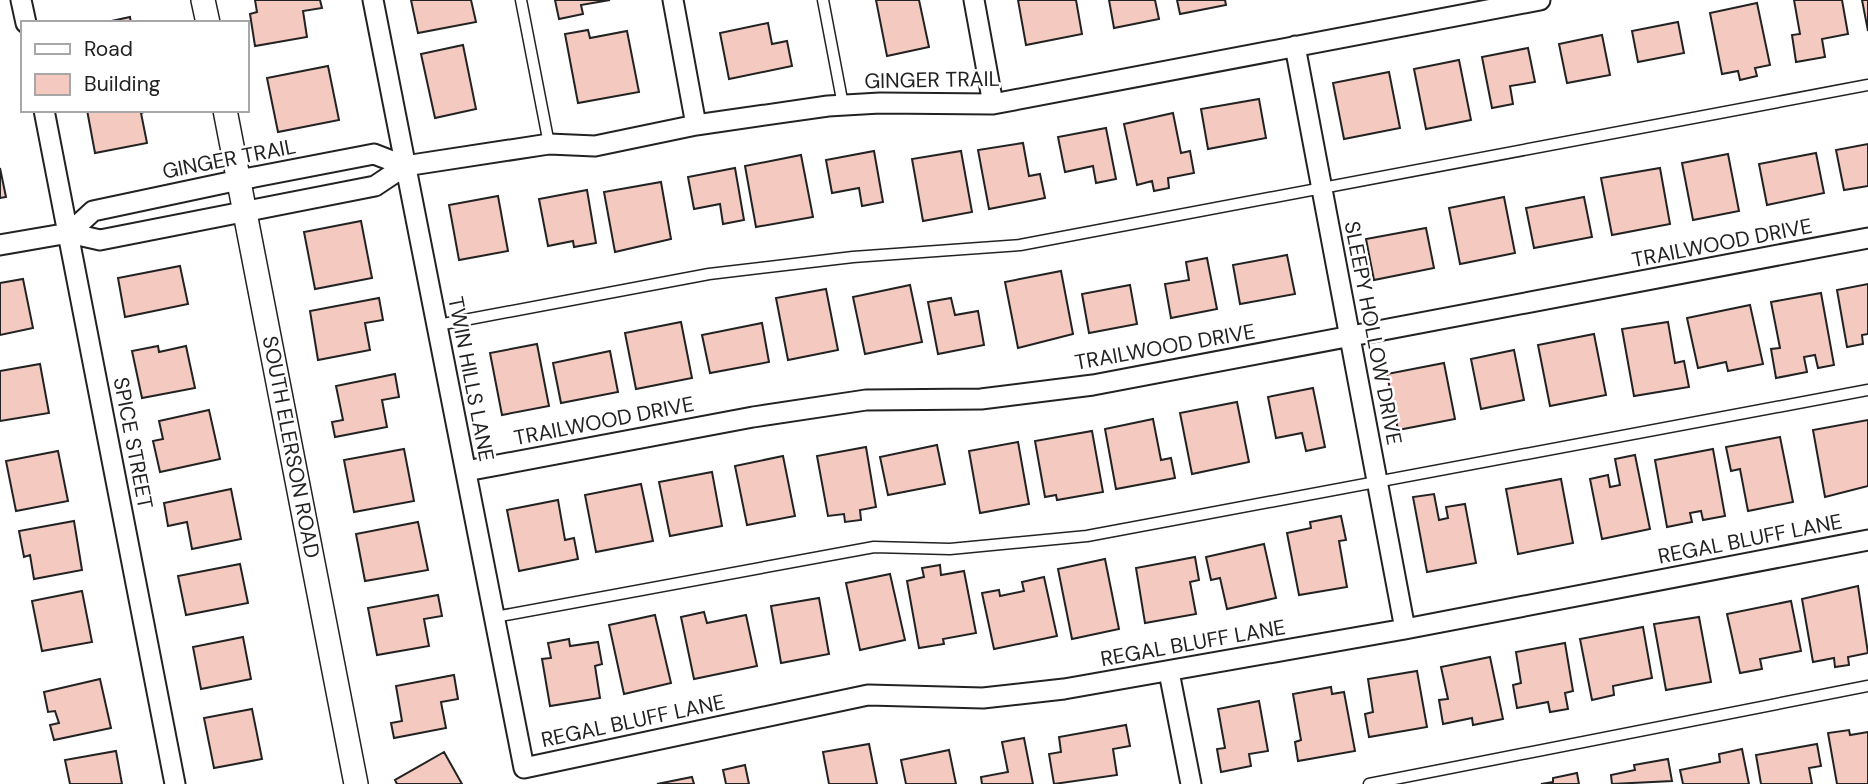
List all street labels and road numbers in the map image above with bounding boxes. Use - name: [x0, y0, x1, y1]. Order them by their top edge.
- street label: GINGER TRAIL: [864, 65, 1000, 95]
- street label: GINGER TRAIL: [160, 132, 298, 186]
- street label: TRAILWOOD DRIVE: [1630, 212, 1814, 274]
- street label: SLEEPY HOLLOW DRIVE: [1338, 219, 1408, 447]
- street label: TWIN HILLS LANE: [441, 294, 501, 464]
- street label: TRAILWOOD DRIVE: [1073, 317, 1257, 377]
- street label: SOUTH ELERSON ROAD: [256, 334, 326, 560]
- street label: SPICE STREET: [107, 375, 160, 511]
- street label: TRAILWOOD DRIVE: [512, 390, 696, 452]
- street label: REGAL BLUFF LANE: [1655, 507, 1845, 571]
- street label: REGAL BLUFF LANE: [1098, 613, 1288, 673]
- street label: REGAL BLUFF LANE: [539, 688, 727, 754]

